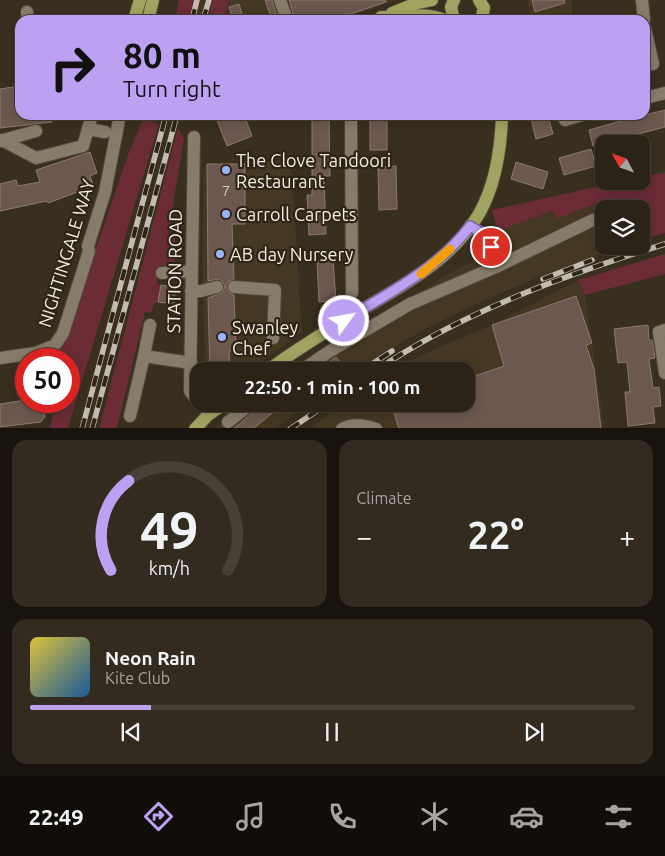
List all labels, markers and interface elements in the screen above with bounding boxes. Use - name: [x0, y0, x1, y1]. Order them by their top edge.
- icon: right: [40, 35, 105, 100]
- text: 80 m: [123, 35, 201, 75]
- text: Turn right: [123, 76, 221, 101]
- north arrow: [595, 135, 650, 190]
- map controls: [595, 135, 650, 255]
- place label: The Clove Tandoori Restaurant: [236, 150, 391, 191]
- marker: The Clove Tandoori Restaurant: [220, 164, 232, 176]
- street label: NIGHTINGALE WAY: [34, 176, 98, 329]
- house number: 7: [222, 182, 230, 199]
- button: layers: [595, 200, 650, 255]
- place label: Carroll Carpets: [236, 204, 357, 224]
- marker: Carroll Carpets: [220, 208, 232, 220]
- street label: STATION ROAD: [163, 209, 185, 333]
- pin: [470, 226, 512, 268]
- icon: arrive: [477, 233, 505, 261]
- place label: AB day Nursery: [230, 244, 354, 264]
- marker: AB day Nursery: [214, 248, 226, 260]
- position arrow: [317, 294, 369, 346]
- place label: Swanley Chef: [232, 317, 299, 358]
- marker: Swanley Chef: [216, 331, 228, 343]
- speed limit sign: 50: [15, 348, 80, 413]
- text: 22:50 · 1 min · 100 m: [245, 376, 420, 398]
- text: Climate: [357, 489, 412, 507]
- text: 49: [140, 501, 199, 559]
- text: 22°: [468, 514, 524, 556]
- text: −: [357, 521, 372, 552]
- text: +: [619, 521, 635, 552]
- text: km/h: [149, 558, 190, 578]
- text: Neon Rain: [105, 647, 196, 669]
- text: Kite Club: [105, 669, 170, 687]
- icon: previous: [117, 718, 145, 746]
- icon: pause: [318, 718, 346, 746]
- icon: next: [520, 718, 548, 746]
- icon: directions: [141, 799, 176, 834]
- icon: music: [233, 799, 268, 834]
- icon: phone: [325, 799, 360, 834]
- icon: climate: [417, 799, 452, 834]
- icon: car: [509, 799, 544, 834]
- icon: filters: [601, 799, 636, 834]
- text: 22:49: [29, 804, 84, 829]

